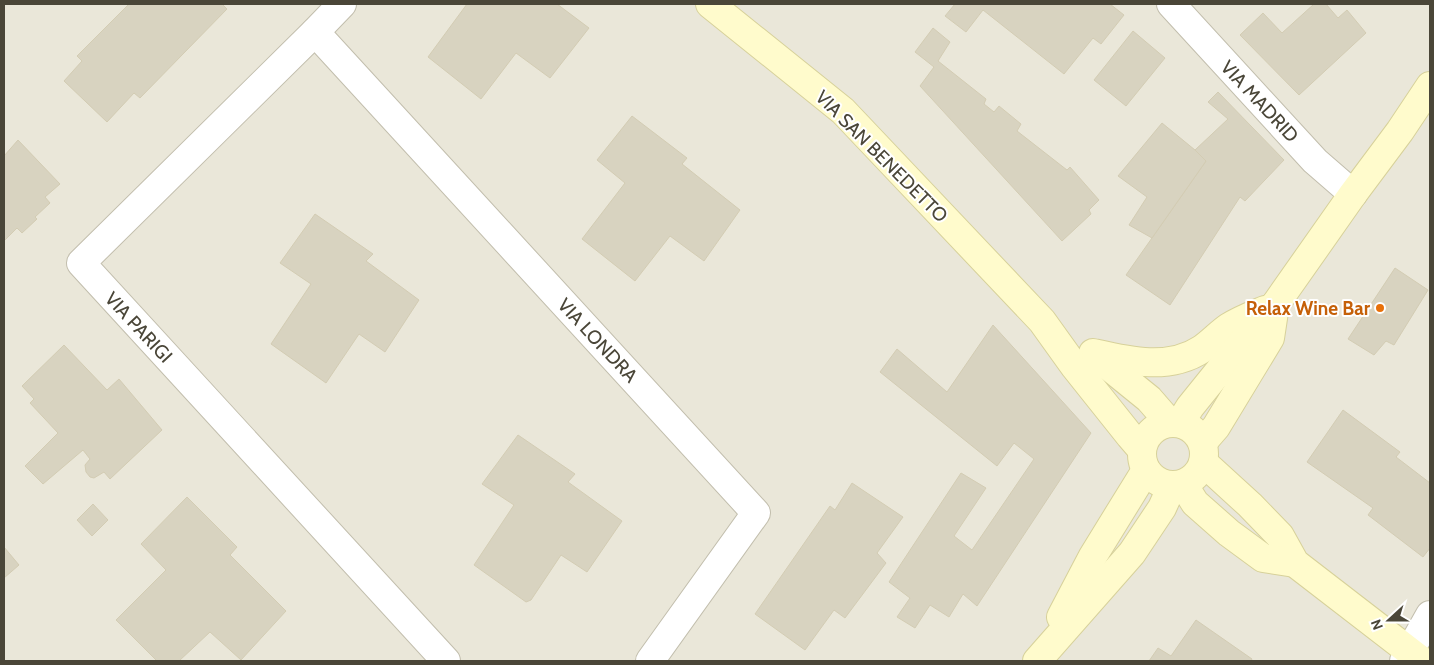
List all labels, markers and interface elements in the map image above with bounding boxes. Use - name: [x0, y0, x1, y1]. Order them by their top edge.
- street label: VIA MADRID: [1216, 56, 1303, 147]
- street label: VIA SAN BENEDETTO: [811, 85, 953, 227]
- street label: VIA PARIGI: [100, 287, 177, 367]
- street label: VIA LONDRA: [553, 294, 643, 387]
- place label: Relax Wine Bar: [1246, 297, 1371, 320]
- marker: Relax Wine Bar: [1374, 302, 1386, 314]
- north arrow: [1364, 595, 1414, 645]
- text: N: [1367, 617, 1387, 633]

